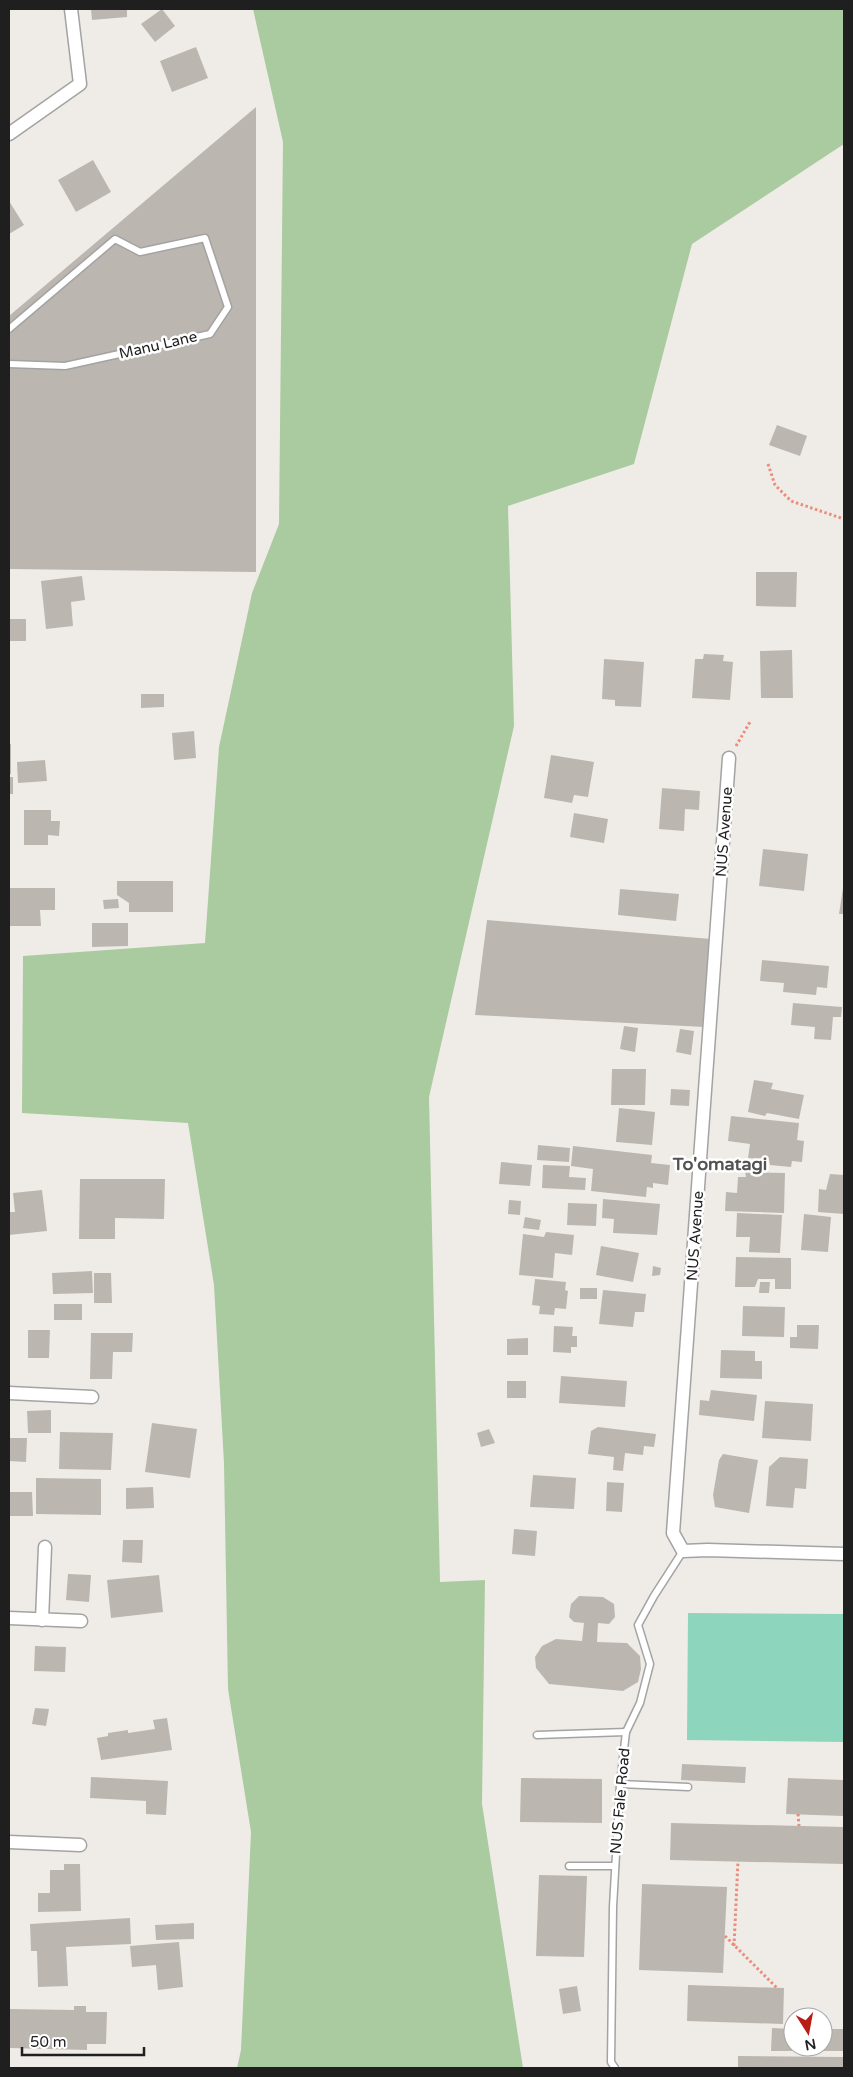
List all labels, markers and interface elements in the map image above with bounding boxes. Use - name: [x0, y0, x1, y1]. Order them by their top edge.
- street label: Manu Lane: [117, 327, 199, 363]
- street label: NUS Avenue: [712, 786, 736, 878]
- district label: To'omatagi: [672, 1153, 767, 1175]
- street label: NUS Avenue: [683, 1190, 707, 1282]
- street label: NUS Fale Road: [606, 1747, 634, 1855]
- north arrow: [783, 2007, 833, 2057]
- scale bar: [22, 2024, 145, 2056]
- text: 50 m: [30, 2033, 67, 2051]
- text: N: [803, 2035, 818, 2054]

